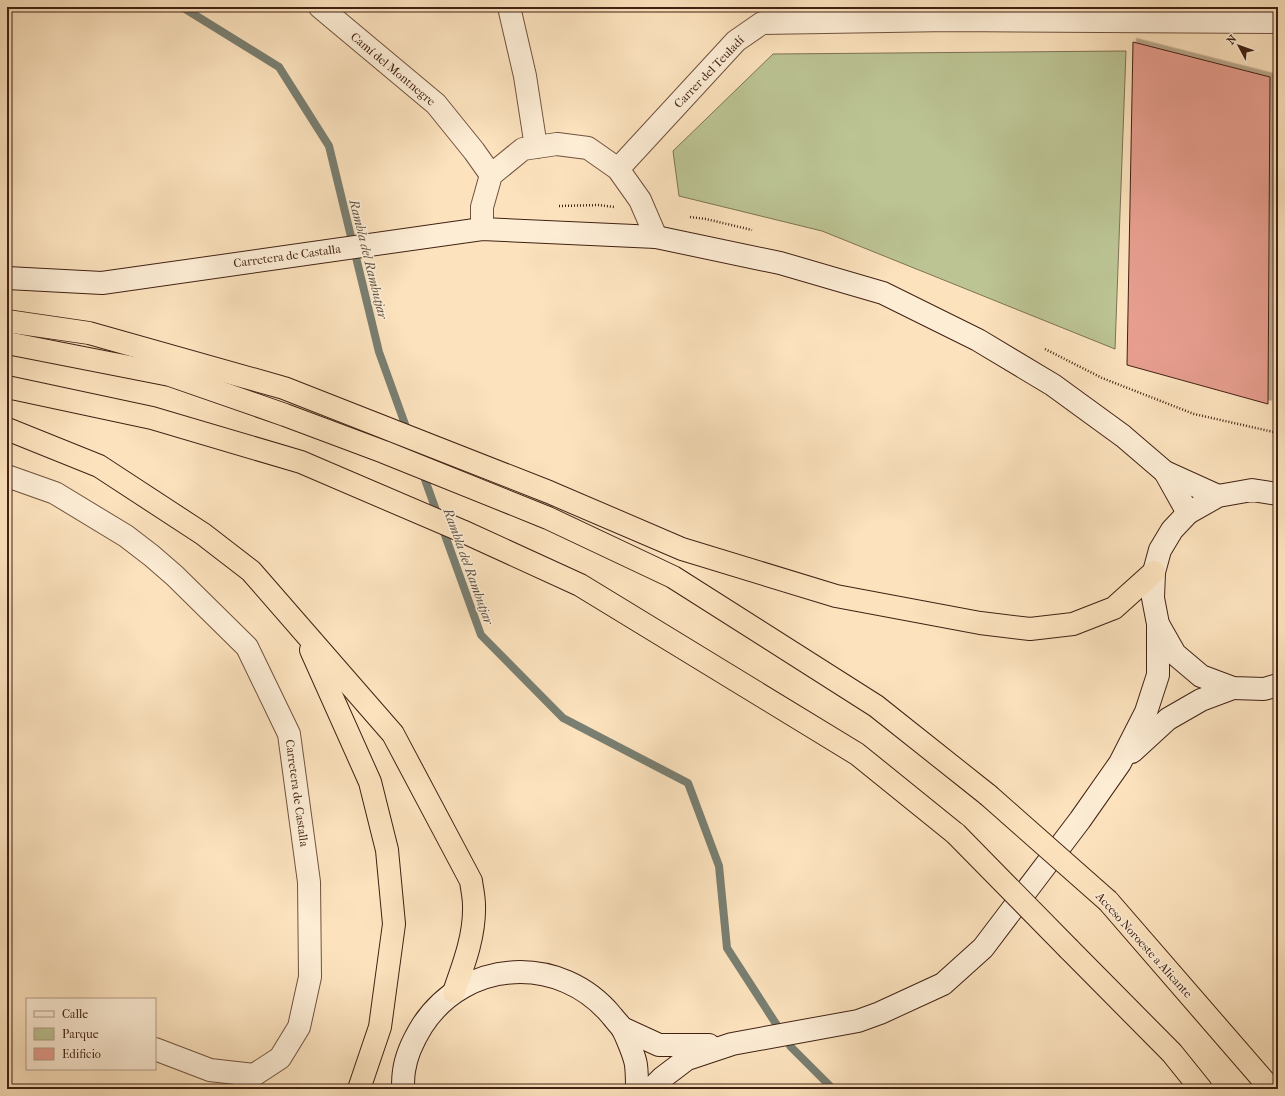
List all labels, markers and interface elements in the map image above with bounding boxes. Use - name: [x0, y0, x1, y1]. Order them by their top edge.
- north arrow: [1219, 26, 1259, 66]
- street label: Camí del Montnegre: [348, 29, 438, 109]
- text: N: [1224, 32, 1240, 47]
- street label: Carrer del Teuladí: [671, 33, 747, 111]
- water label: Rambla del Rambutjar: [346, 197, 391, 321]
- street label: Carretera de Castalla: [232, 241, 342, 270]
- water label: Rambla del Rambutjar: [440, 505, 497, 627]
- street label: Carretera de Castalla: [283, 738, 312, 848]
- street label: Acceso Noroeste a Alicante: [1092, 889, 1195, 1001]
- legend: [26, 998, 156, 1070]
- text: Calle: [62, 1007, 88, 1021]
- text: Parque: [62, 1027, 99, 1041]
- text: Edificio: [62, 1047, 101, 1061]

